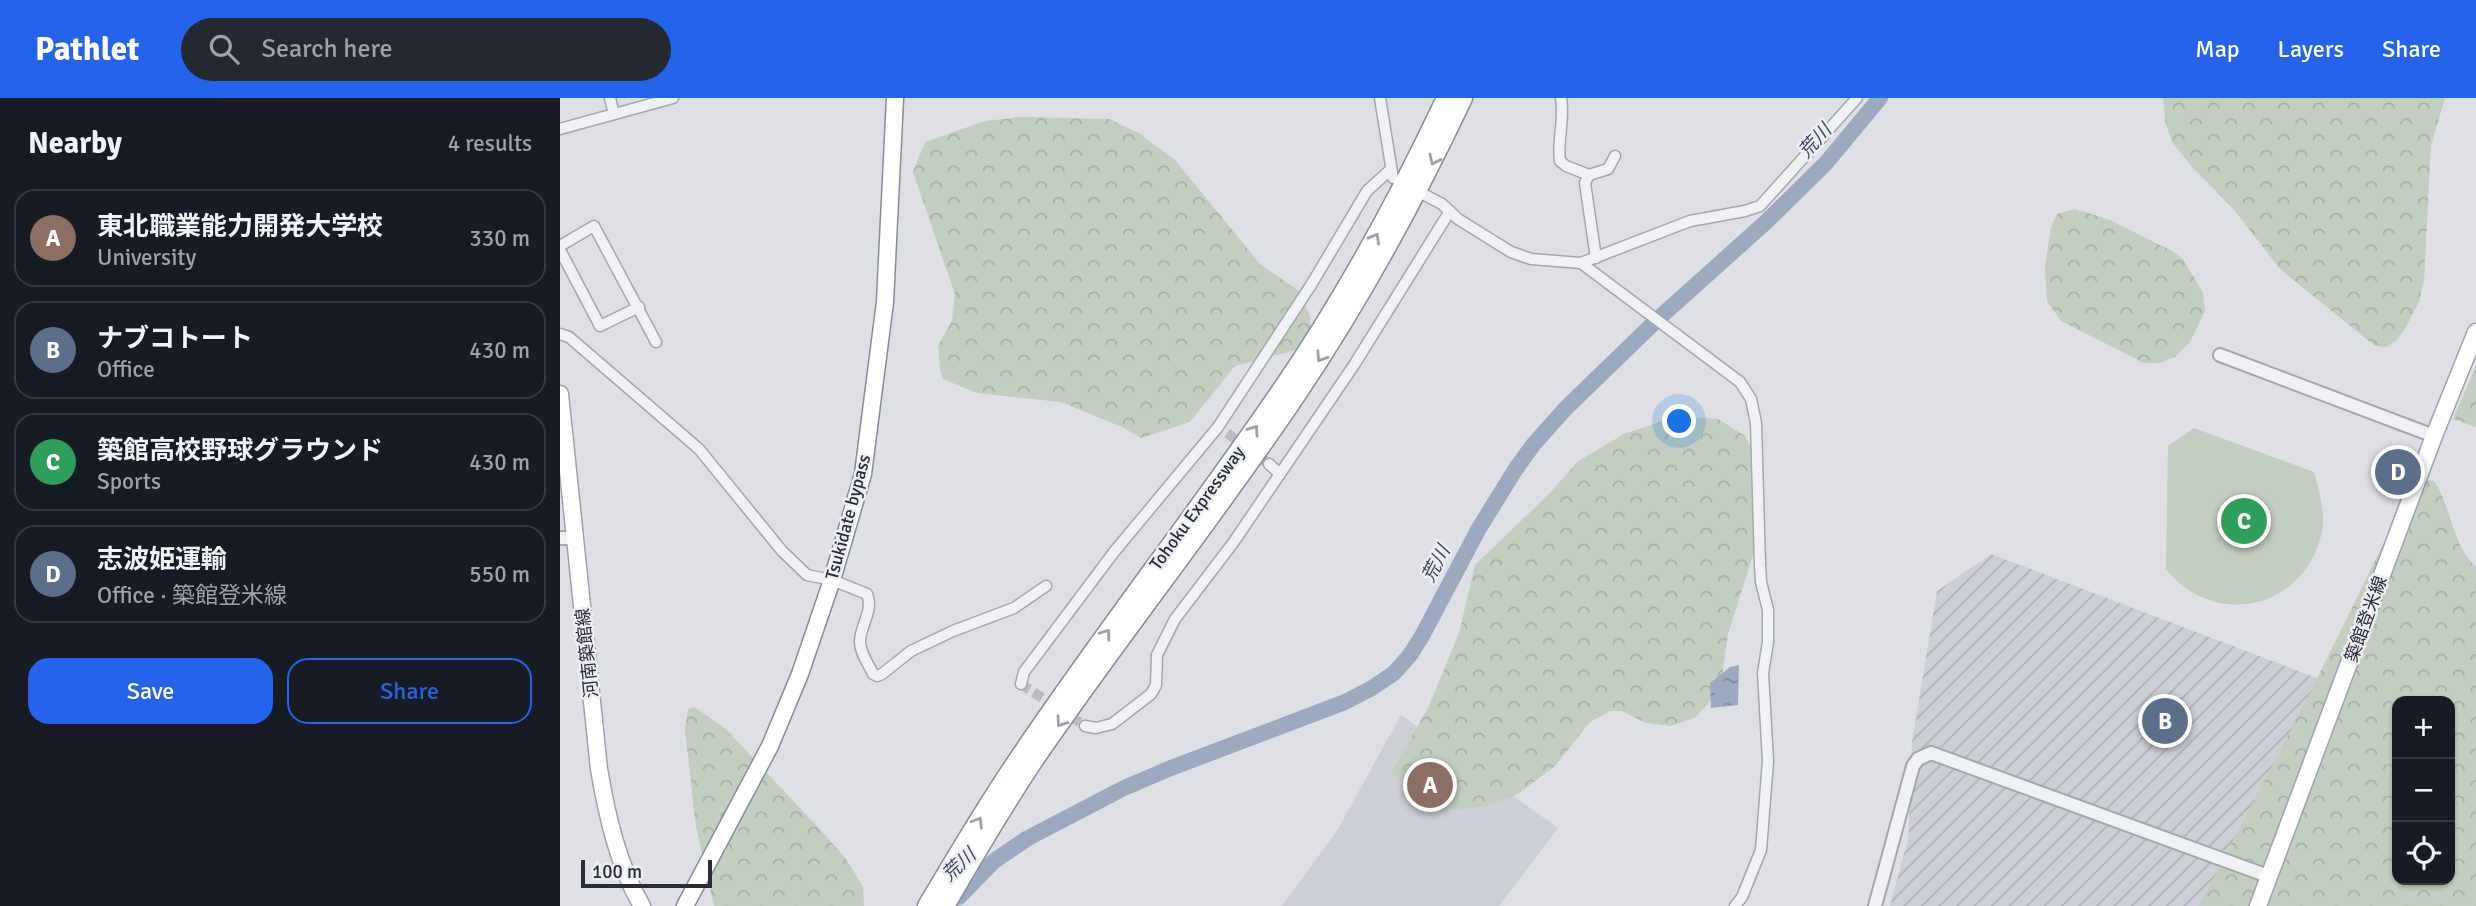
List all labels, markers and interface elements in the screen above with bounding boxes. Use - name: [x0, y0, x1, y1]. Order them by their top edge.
- search box: [181, 18, 671, 81]
- text: Pathlet: [35, 29, 139, 70]
- icon: search: [205, 30, 243, 68]
- text: Search here: [261, 33, 393, 65]
- text: Map: [2195, 34, 2240, 64]
- text: Layers: [2278, 34, 2344, 64]
- text: Share: [2382, 34, 2441, 64]
- water label: 荒川: [1793, 117, 1838, 163]
- text: Nearby: [28, 125, 122, 162]
- text: 4 results: [448, 129, 532, 158]
- one-way arrow: [1428, 153, 1442, 165]
- text: 東北職業能力開発大学校: [97, 211, 383, 243]
- text: A: [46, 224, 60, 253]
- text: 330 m: [469, 224, 530, 253]
- one-way arrow: [1367, 233, 1380, 245]
- text: University: [97, 243, 196, 272]
- text: ナブコトート: [97, 323, 253, 355]
- text: B: [46, 336, 60, 365]
- text: 430 m: [469, 336, 530, 365]
- one-way arrow: [1316, 349, 1329, 362]
- text: Office: [97, 355, 155, 384]
- your location: [1662, 404, 1696, 438]
- one-way arrow: [1246, 425, 1258, 438]
- text: 築館高校野球グラウンド: [97, 435, 383, 467]
- street label: Tohoku Expressway: [1145, 441, 1250, 574]
- pin: D: [2375, 446, 2421, 498]
- text: C: [46, 448, 60, 477]
- text: 430 m: [469, 448, 530, 477]
- street label: Tsukidate bypass: [821, 452, 875, 582]
- text: Sports: [97, 467, 161, 496]
- pin: C: [2221, 495, 2267, 547]
- water label: 荒川: [1416, 540, 1456, 586]
- text: 志波姫運輸: [97, 544, 227, 576]
- text: D: [45, 560, 61, 589]
- text: 550 m: [469, 560, 530, 589]
- street label: 築館登米線: [2340, 573, 2392, 665]
- text: Office · 築館登米線: [97, 581, 287, 610]
- street label: 河南築館線: [571, 607, 603, 699]
- one-way arrow: [1098, 629, 1110, 642]
- button: Save: [28, 658, 273, 724]
- button: Share: [287, 658, 532, 724]
- pin: B: [2142, 695, 2188, 747]
- map controls: [2392, 696, 2455, 885]
- button: +: [2392, 696, 2455, 759]
- one-way arrow: [1057, 714, 1069, 727]
- pin: A: [1407, 759, 1453, 811]
- button: −: [2392, 759, 2455, 822]
- one-way arrow: [969, 817, 982, 830]
- button: locate: [2392, 822, 2455, 885]
- water label: 荒川: [937, 842, 983, 887]
- scale bar: [581, 857, 712, 889]
- text: 100 m: [592, 860, 642, 884]

